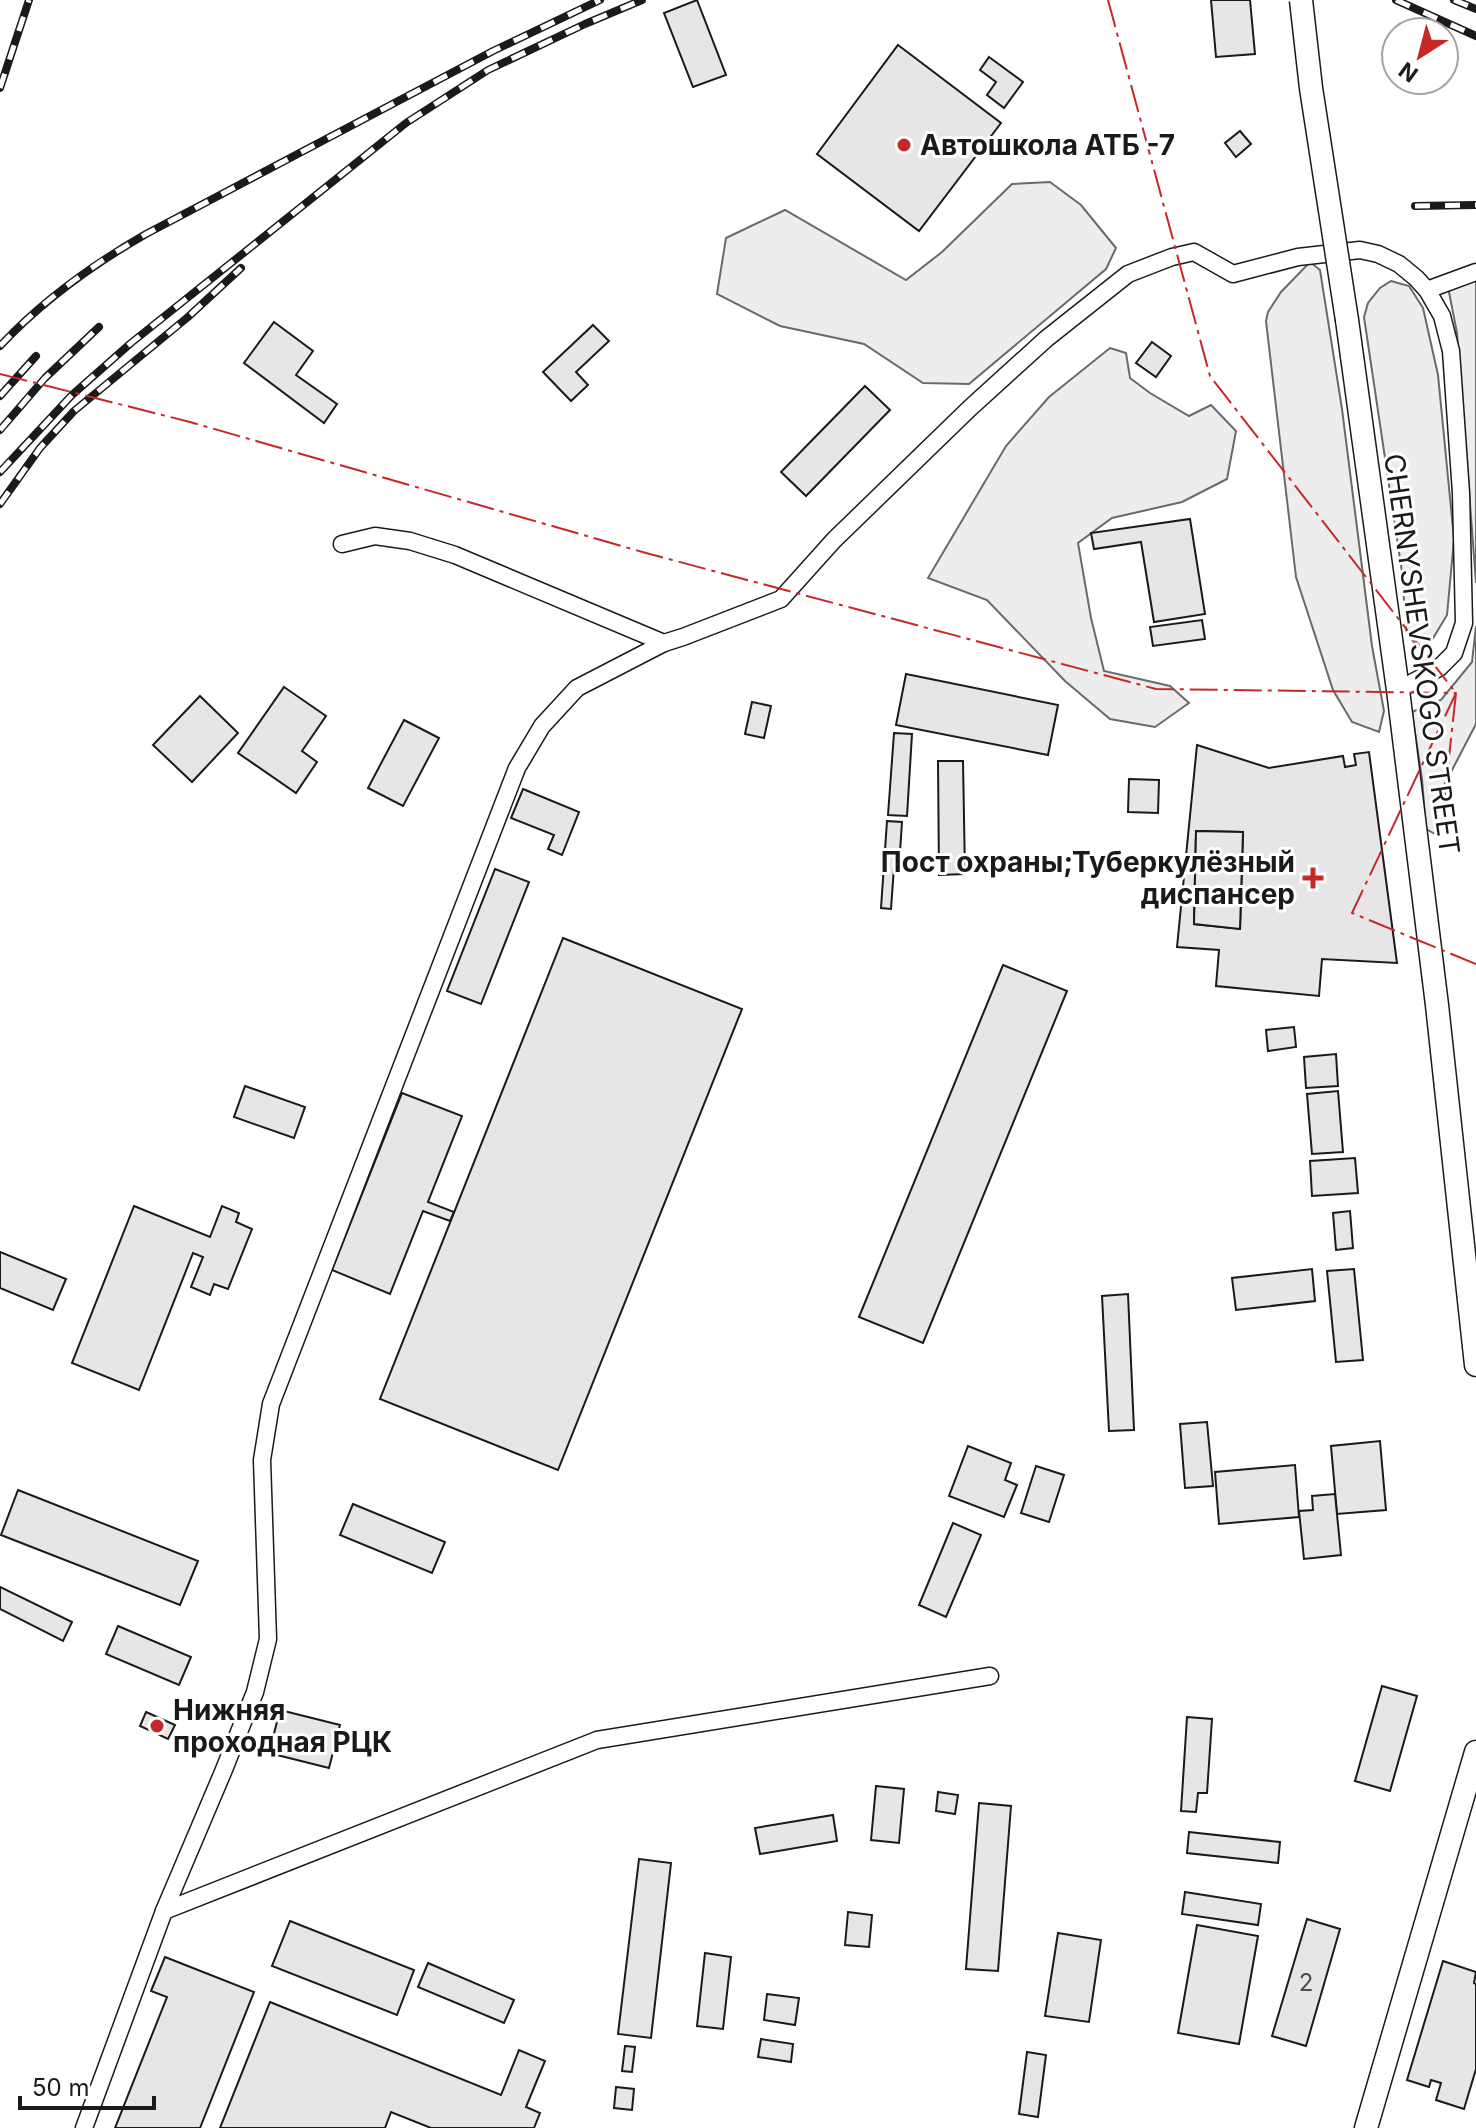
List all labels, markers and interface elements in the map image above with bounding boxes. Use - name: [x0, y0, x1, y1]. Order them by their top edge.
- north arrow: [1380, 16, 1460, 96]
- text: N: [1394, 57, 1423, 88]
- place label: Автошкола АТБ -7: [920, 128, 1175, 162]
- marker: Автошкола АТБ -7: [895, 136, 913, 154]
- street label: CHERNYSHEVSKOGO STREET: [1377, 451, 1467, 857]
- place label: Пост охраны;Туберкулёзный диспансер: [881, 845, 1295, 911]
- marker: Пост охраны;Туберкулёзный диспансер: [1302, 867, 1324, 889]
- place label: Нижняя проходная РЦК: [173, 1693, 392, 1759]
- marker: Нижняя проходная РЦК: [148, 1717, 166, 1735]
- house number: 2: [1299, 1968, 1313, 1997]
- scale bar: [20, 2060, 154, 2110]
- text: 50 m: [32, 2073, 90, 2102]

